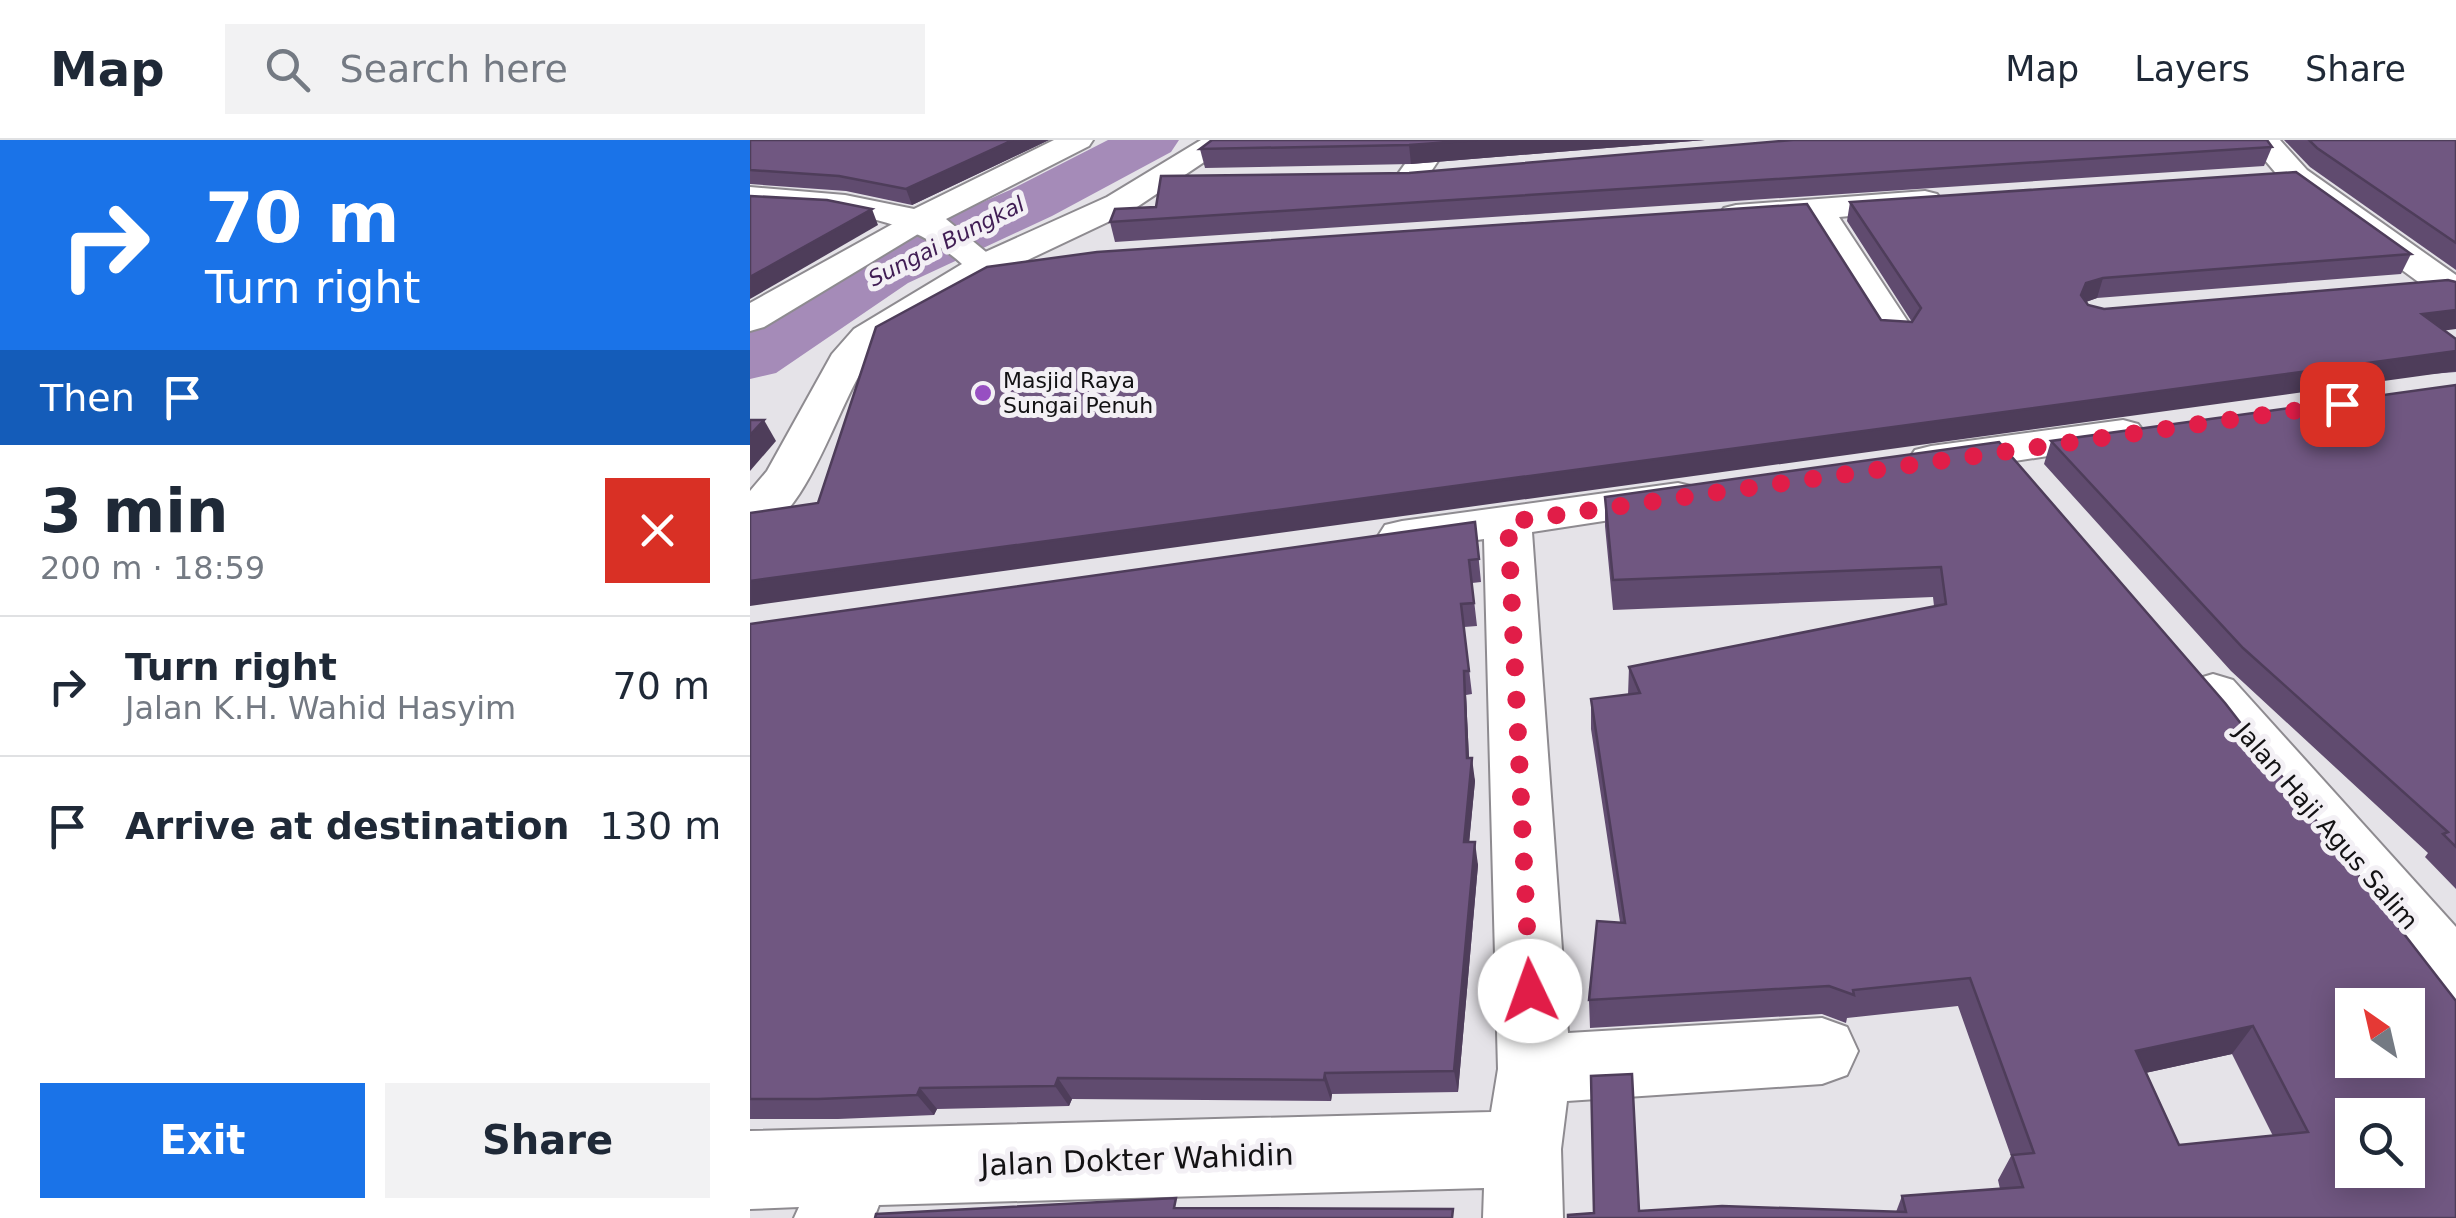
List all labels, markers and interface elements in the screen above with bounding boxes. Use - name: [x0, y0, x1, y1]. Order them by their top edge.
- search box: [225, 24, 925, 114]
- text: Map: [50, 41, 165, 97]
- icon: search: [260, 42, 315, 97]
- text: Search here: [340, 47, 568, 91]
- text: Map: [2005, 49, 2079, 89]
- text: Layers: [2134, 49, 2250, 89]
- text: Share: [2305, 49, 2406, 89]
- text: 70 m: [205, 177, 400, 259]
- icon: right: [40, 180, 170, 310]
- water label: Sungai Bungkal: [864, 191, 1028, 292]
- text: Turn right: [205, 261, 420, 314]
- pin: [2300, 362, 2385, 447]
- place label: Masjid Raya Sungai Penuh: [1003, 368, 1153, 418]
- icon: arrive: [155, 370, 210, 425]
- text: Then: [40, 376, 135, 420]
- icon: arrive: [2315, 377, 2370, 432]
- marker: Masjid Raya Sungai Penuh: [972, 382, 994, 404]
- text: 3 min: [40, 476, 228, 546]
- button: close: [605, 478, 710, 583]
- text: 200 m · 18:59: [40, 549, 265, 587]
- text: Turn right: [125, 645, 337, 689]
- icon: right: [40, 659, 95, 714]
- text: 70 m: [613, 664, 710, 708]
- text: Jalan K.H. Wahid Hasyim: [125, 689, 516, 727]
- street label: Jalan Haji Agus Salim: [2228, 716, 2424, 935]
- icon: arrive: [40, 799, 95, 854]
- text: Arrive at destination: [125, 804, 570, 848]
- text: 130 m: [600, 804, 721, 848]
- position arrow: [1478, 939, 1582, 1043]
- north arrow: [2335, 988, 2425, 1078]
- map controls: [2335, 988, 2425, 1188]
- button: Exit: [40, 1083, 365, 1198]
- button: Share: [385, 1083, 710, 1198]
- button: search: [2335, 1098, 2425, 1188]
- street label: Jalan Dokter Wahidin: [978, 1137, 1294, 1183]

